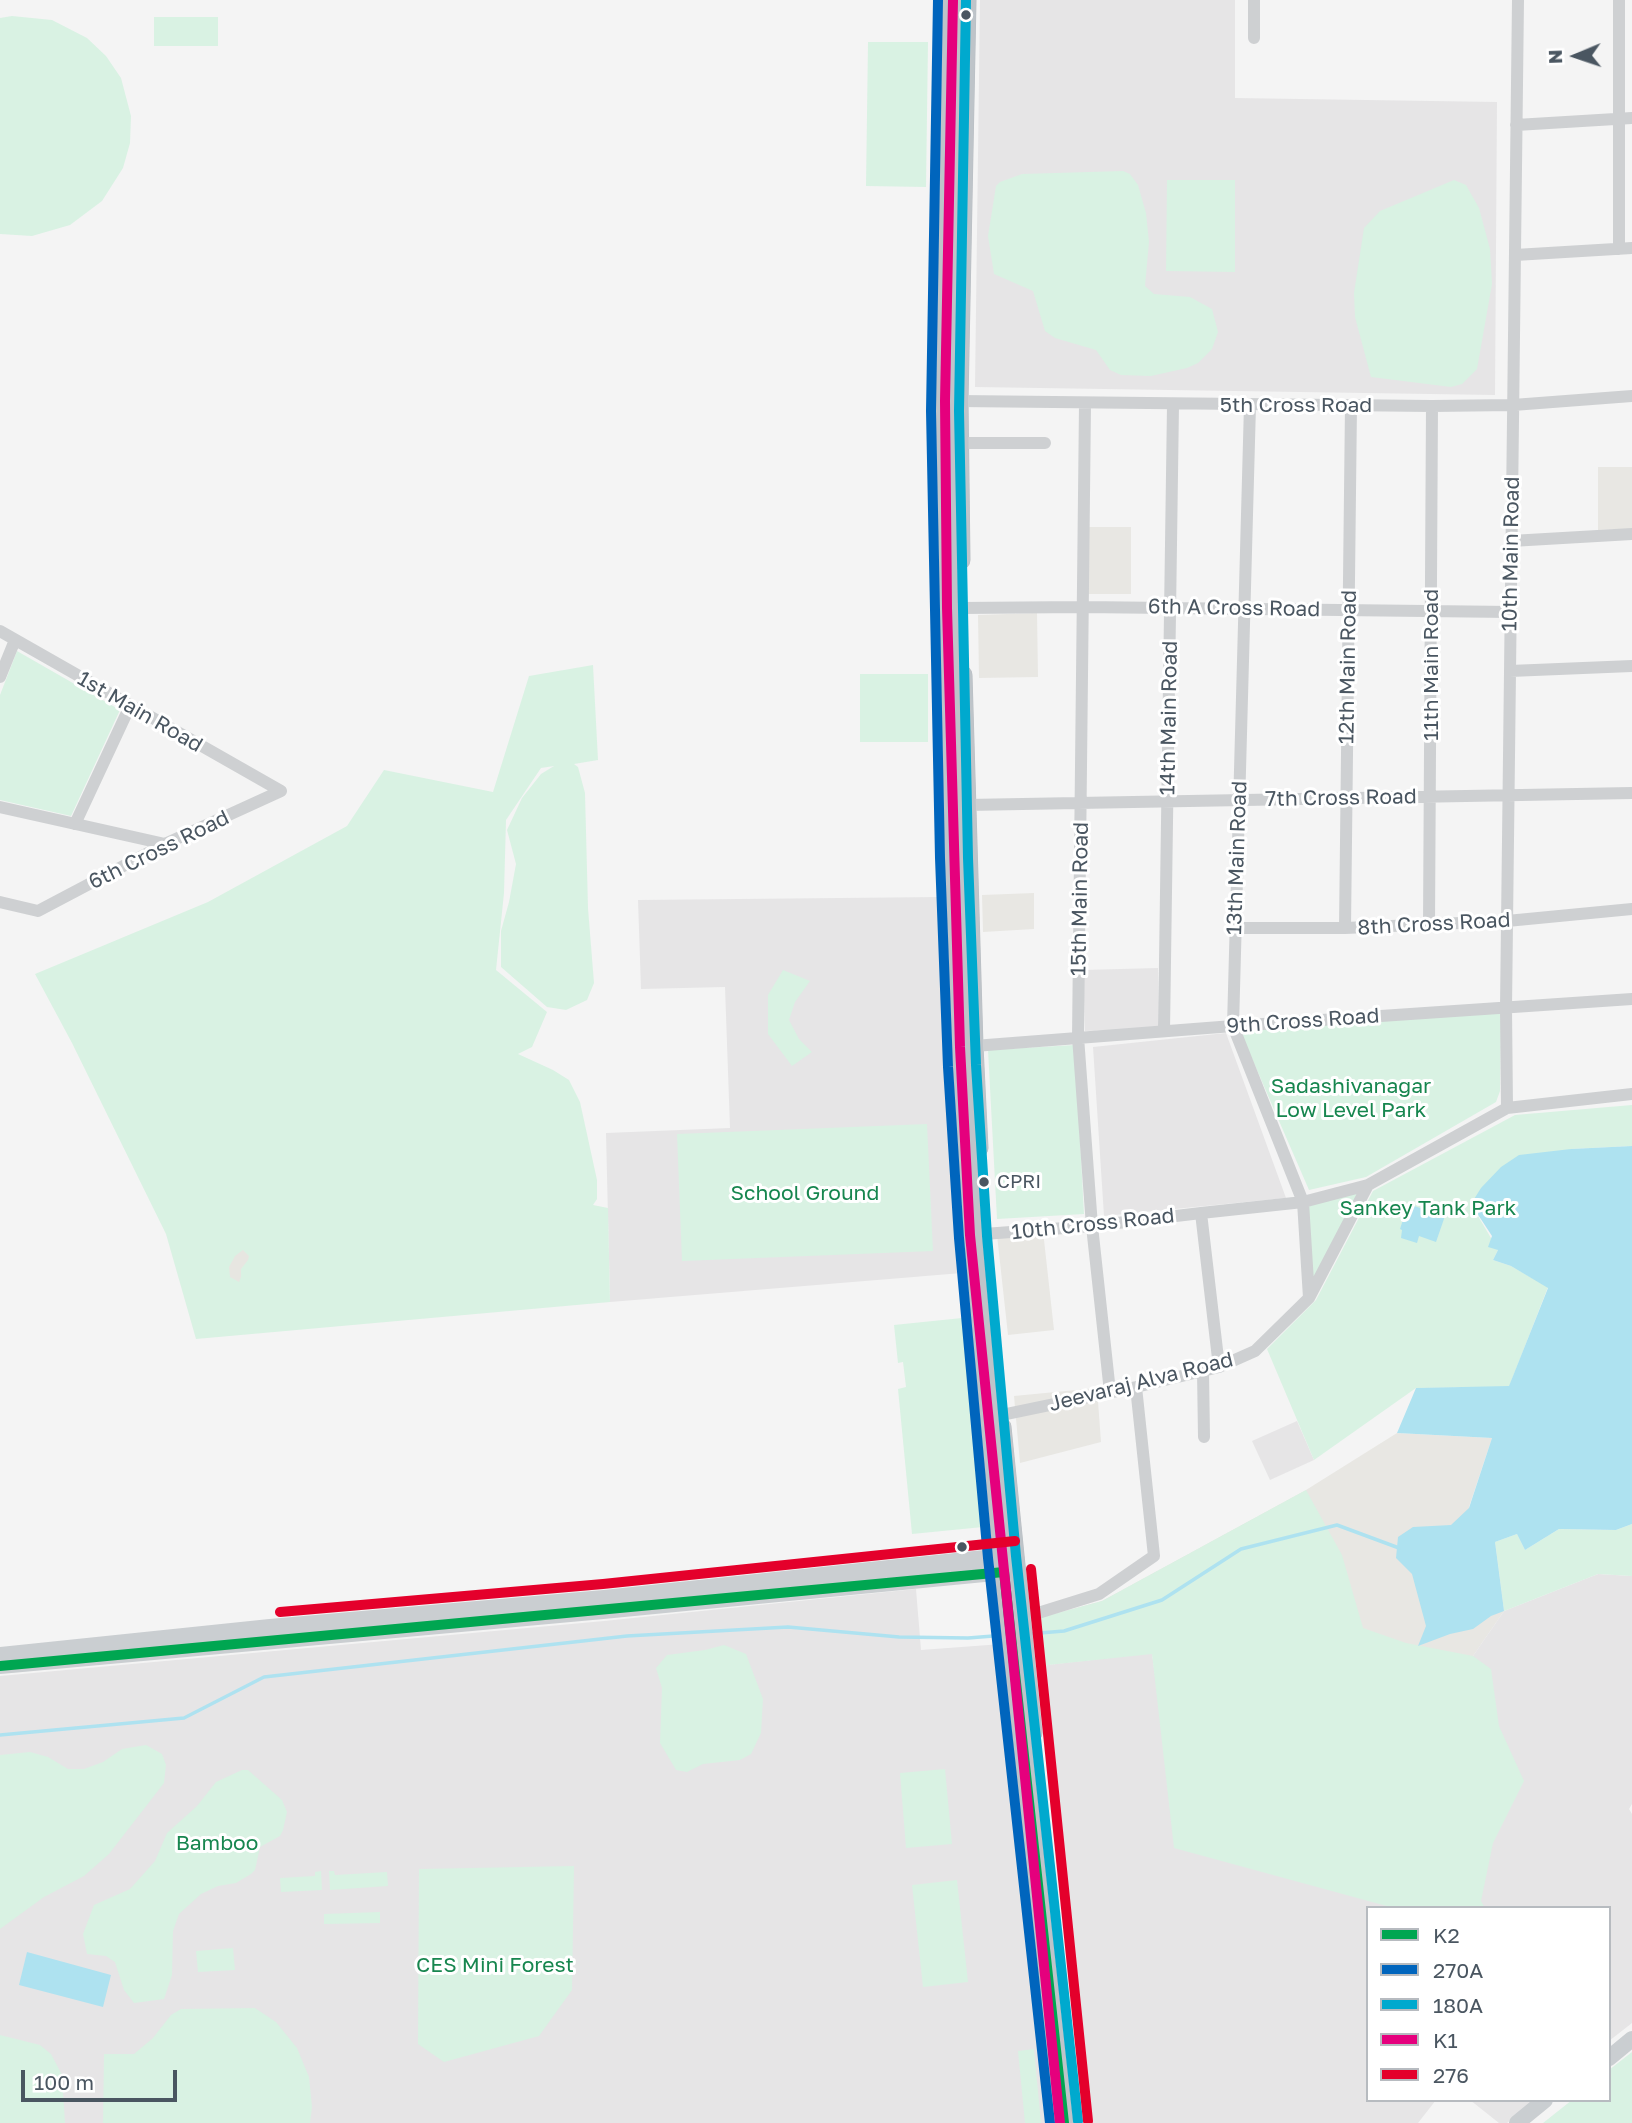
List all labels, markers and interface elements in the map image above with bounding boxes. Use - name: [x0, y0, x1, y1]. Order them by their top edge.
- unlabelled marker: [959, 8, 973, 22]
- north arrow: [1541, 21, 1611, 91]
- text: N: [1543, 49, 1566, 64]
- street label: 5th Cross Road: [1220, 392, 1372, 418]
- street label: 10th Main Road: [1497, 476, 1525, 632]
- street label: 11th Main Road: [1418, 589, 1444, 741]
- street label: 12th Main Road: [1334, 590, 1362, 744]
- street label: 6th A Cross Road: [1148, 594, 1320, 622]
- street label: 14th Main Road: [1155, 640, 1183, 796]
- street label: 1st Main Road: [73, 666, 207, 758]
- street label: 13th Main Road: [1222, 781, 1252, 935]
- street label: 7th Cross Road: [1265, 784, 1417, 812]
- street label: 6th Cross Road: [85, 805, 233, 895]
- street label: 15th Main Road: [1066, 822, 1094, 976]
- street label: 8th Cross Road: [1357, 907, 1511, 941]
- street label: 9th Cross Road: [1226, 1003, 1380, 1039]
- park label: Sadashivanagar Low Level Park: [1271, 1073, 1431, 1123]
- place label: CPRI: [997, 1171, 1041, 1193]
- marker: CPRI: [977, 1175, 991, 1189]
- park label: School Ground: [731, 1180, 879, 1206]
- park label: Sankey Tank Park: [1340, 1195, 1516, 1221]
- street label: 10th Cross Road: [1010, 1203, 1176, 1245]
- street label: Jeevaraj Alva Road: [1046, 1347, 1236, 1417]
- unlabelled marker: [955, 1540, 969, 1554]
- park label: Bamboo: [176, 1830, 258, 1856]
- legend: [1366, 1906, 1611, 2102]
- text: K2: [1433, 1922, 1460, 1948]
- park label: CES Mini Forest: [416, 1952, 574, 1978]
- text: 270A: [1433, 1957, 1483, 1983]
- text: 180A: [1433, 1992, 1483, 2018]
- text: K1: [1433, 2027, 1458, 2053]
- scale bar: [24, 2056, 180, 2100]
- text: 276: [1433, 2062, 1469, 2088]
- text: 100 m: [34, 2069, 94, 2095]

